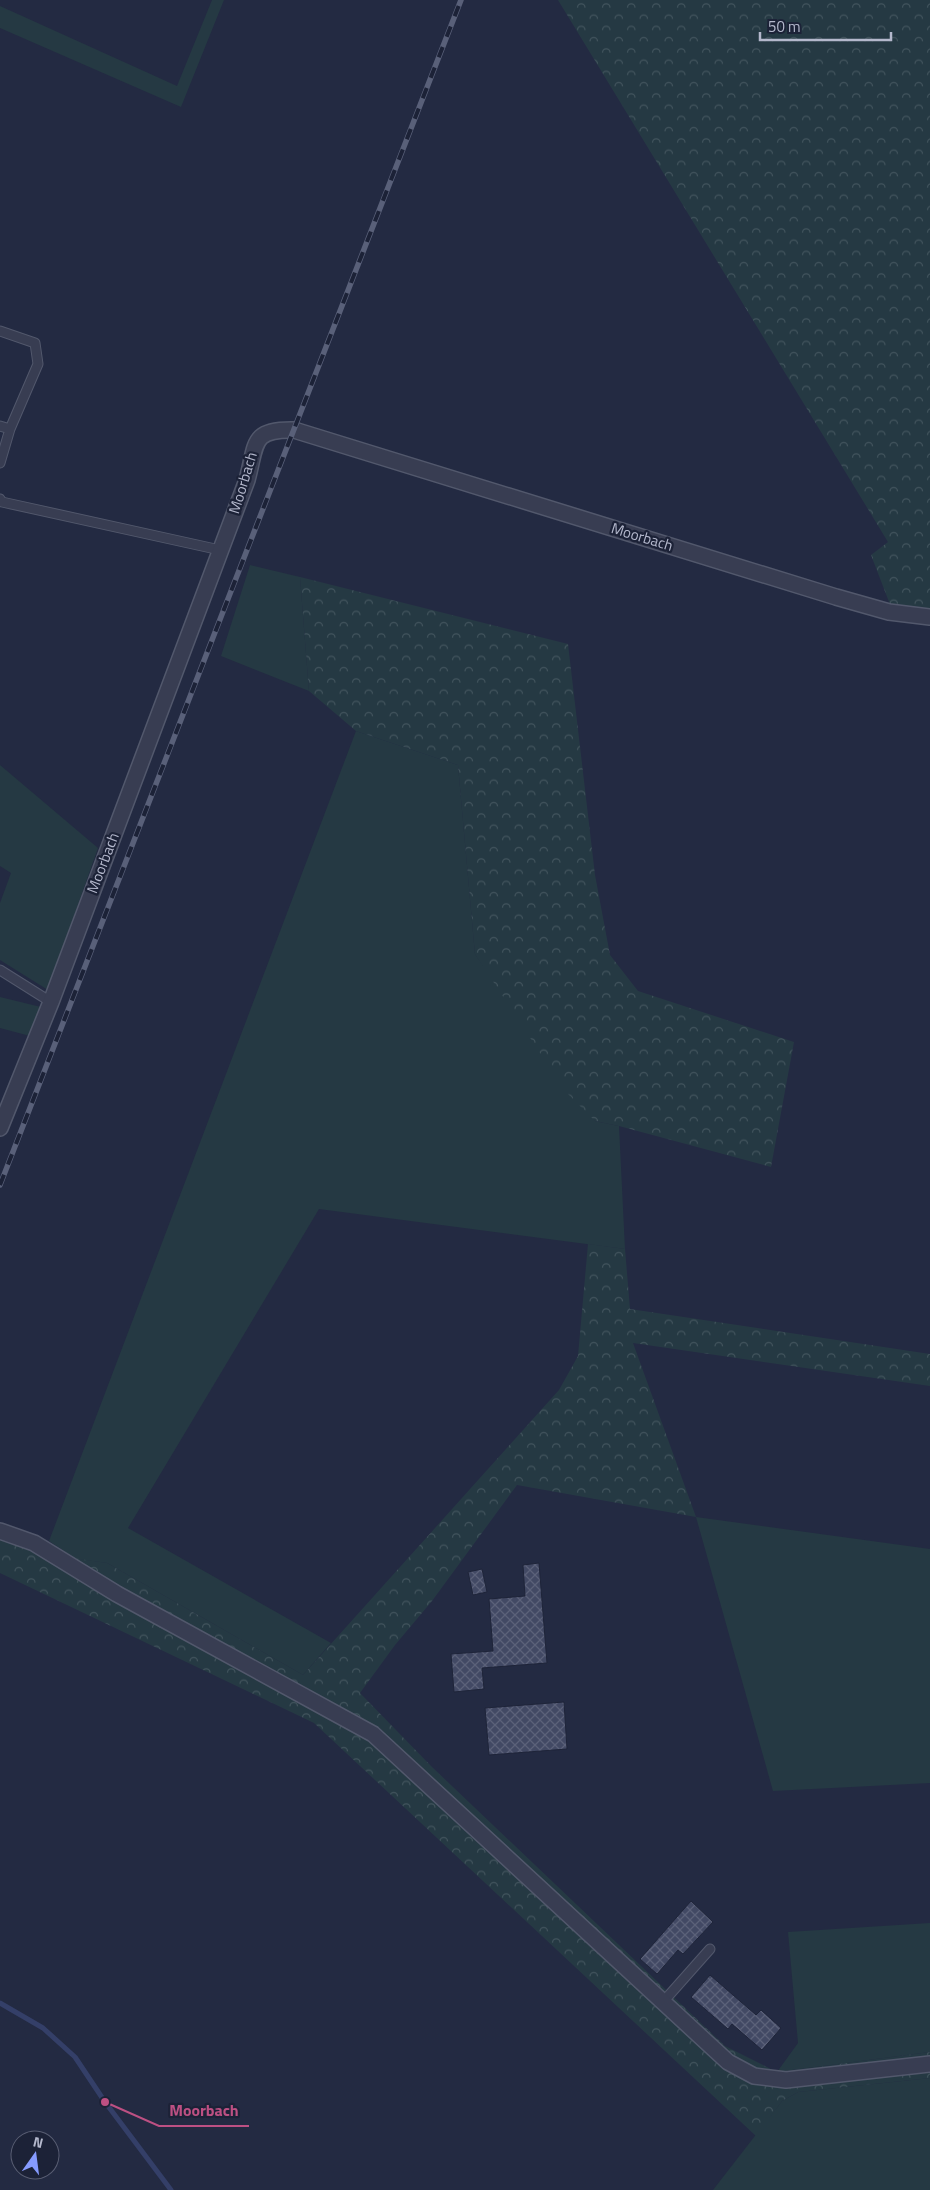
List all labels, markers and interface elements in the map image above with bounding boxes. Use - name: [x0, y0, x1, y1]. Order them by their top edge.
- scale bar: [760, 10, 891, 42]
- text: 50 m: [768, 15, 801, 38]
- street label: Moorbach: [222, 449, 263, 517]
- street label: Moorbach: [608, 516, 676, 557]
- street label: Moorbach: [80, 829, 125, 897]
- callout: Moorbach: [159, 2095, 249, 2126]
- text: Moorbach: [169, 2098, 239, 2122]
- north arrow: [10, 2130, 60, 2180]
- text: N: [31, 2131, 46, 2153]

